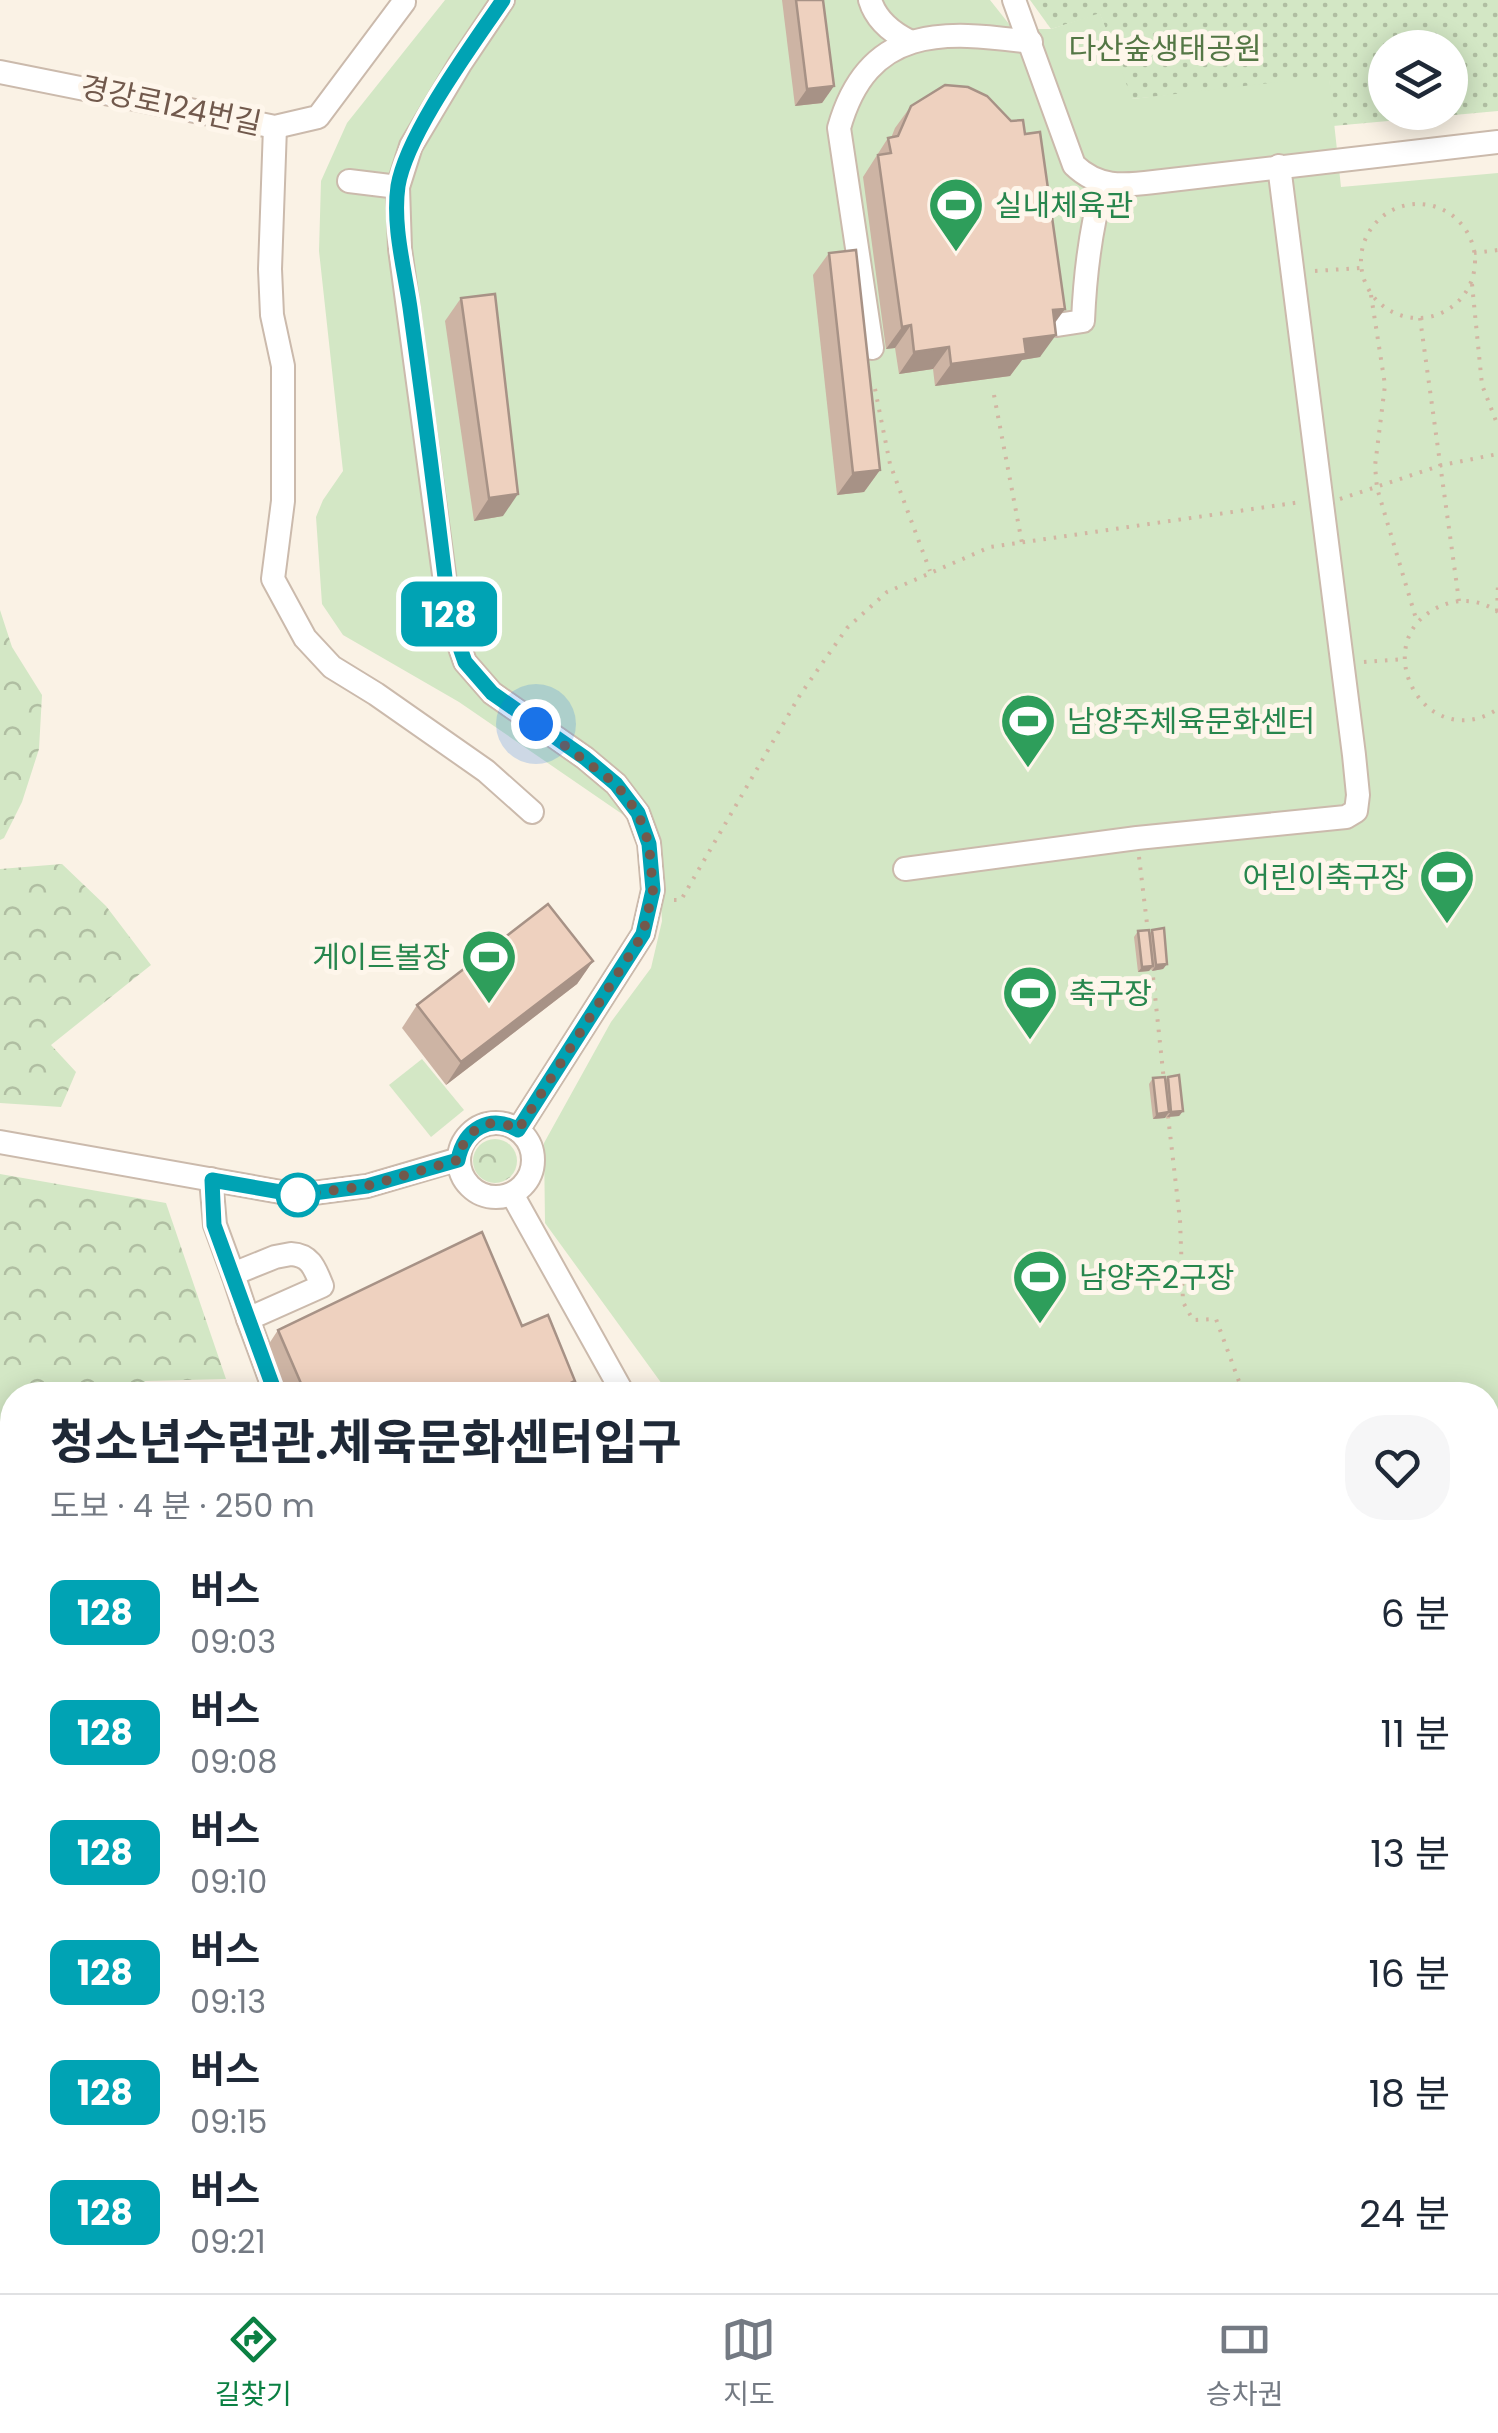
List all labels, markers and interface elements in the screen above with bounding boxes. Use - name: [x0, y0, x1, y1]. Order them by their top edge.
- park label: 다산숲생태공원: [1068, 27, 1262, 70]
- map controls: [1368, 30, 1468, 130]
- button: layers: [1368, 30, 1468, 130]
- street label: 경강로124번길: [77, 65, 265, 145]
- sports icon: 실내체육관: [926, 175, 986, 254]
- place label: 실내체육관: [995, 184, 1133, 227]
- line badge: 128: [392, 582, 506, 646]
- text: 128: [421, 590, 477, 639]
- sports icon: 남양주체육문화센터: [998, 691, 1058, 770]
- your location: [511, 699, 561, 749]
- place label: 남양주체육문화센터: [1067, 700, 1315, 743]
- sports icon: 어린이축구장: [1417, 847, 1477, 926]
- place label: 어린이축구장: [1242, 856, 1408, 899]
- sports icon: 게이트볼장: [459, 927, 519, 1006]
- place label: 게이트볼장: [312, 936, 450, 979]
- sports icon: 축구장: [1000, 963, 1060, 1042]
- place label: 축구장: [1069, 972, 1152, 1015]
- unlabelled marker: [277, 1174, 319, 1216]
- sports icon: 남양주2구장: [1010, 1247, 1070, 1326]
- place label: 남양주2구장: [1079, 1256, 1234, 1299]
- text: 청소년수련관.체육문화센터입구: [50, 1409, 682, 1476]
- button: heart: [1345, 1415, 1450, 1520]
- text: 도보 · 4 분 · 250 m: [50, 1483, 315, 1528]
- text: 버스: [190, 1563, 260, 1616]
- text: 6 분: [1381, 1587, 1450, 1640]
- text: 128: [77, 1588, 133, 1637]
- text: 09:03: [190, 1619, 276, 1664]
- text: 버스: [190, 1683, 260, 1736]
- text: 11 분: [1381, 1707, 1450, 1760]
- text: 128: [77, 1708, 133, 1757]
- text: 09:08: [190, 1739, 277, 1784]
- text: 버스: [190, 1803, 260, 1856]
- text: 13 분: [1370, 1827, 1450, 1880]
- text: 128: [77, 1828, 133, 1877]
- text: 09:10: [190, 1859, 267, 1904]
- text: 버스: [190, 1923, 260, 1976]
- text: 16 분: [1369, 1947, 1450, 2000]
- text: 128: [77, 1948, 133, 1997]
- text: 09:13: [190, 1979, 266, 2024]
- text: 버스: [190, 2043, 260, 2096]
- text: 18 분: [1369, 2067, 1450, 2120]
- text: 128: [77, 2068, 133, 2117]
- text: 09:15: [190, 2099, 267, 2144]
- text: 버스: [190, 2163, 260, 2216]
- text: 24 분: [1359, 2187, 1450, 2240]
- text: 128: [77, 2188, 133, 2237]
- text: 09:21: [190, 2219, 266, 2264]
- tab: 길찾기: [215, 2312, 292, 2416]
- tab: 지도: [721, 2312, 776, 2416]
- tab: 승차권: [1206, 2312, 1283, 2416]

